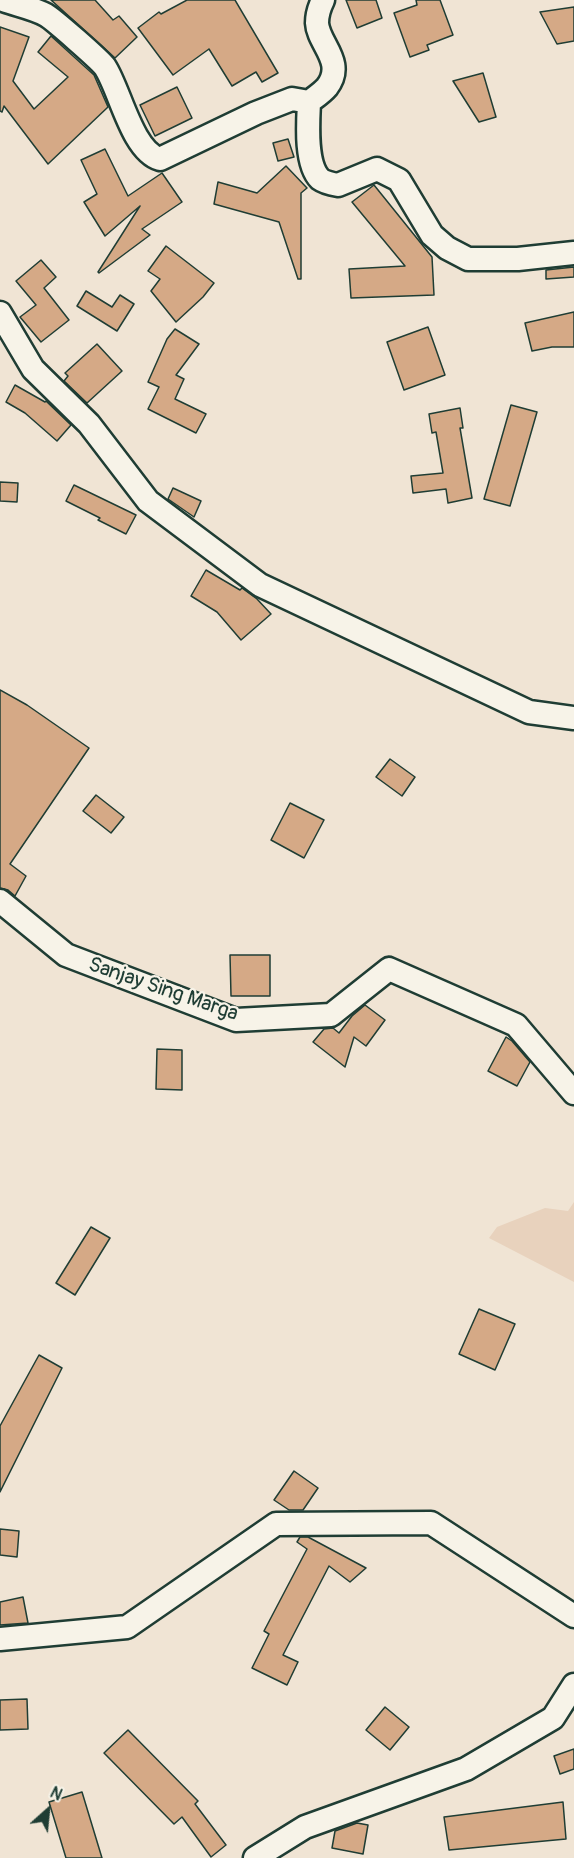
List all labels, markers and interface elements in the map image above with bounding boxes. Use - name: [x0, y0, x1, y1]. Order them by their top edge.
- street label: Sanjay Sing Marga: [85, 953, 241, 1027]
- north arrow: [18, 1780, 78, 1840]
- text: N: [47, 1783, 66, 1805]

